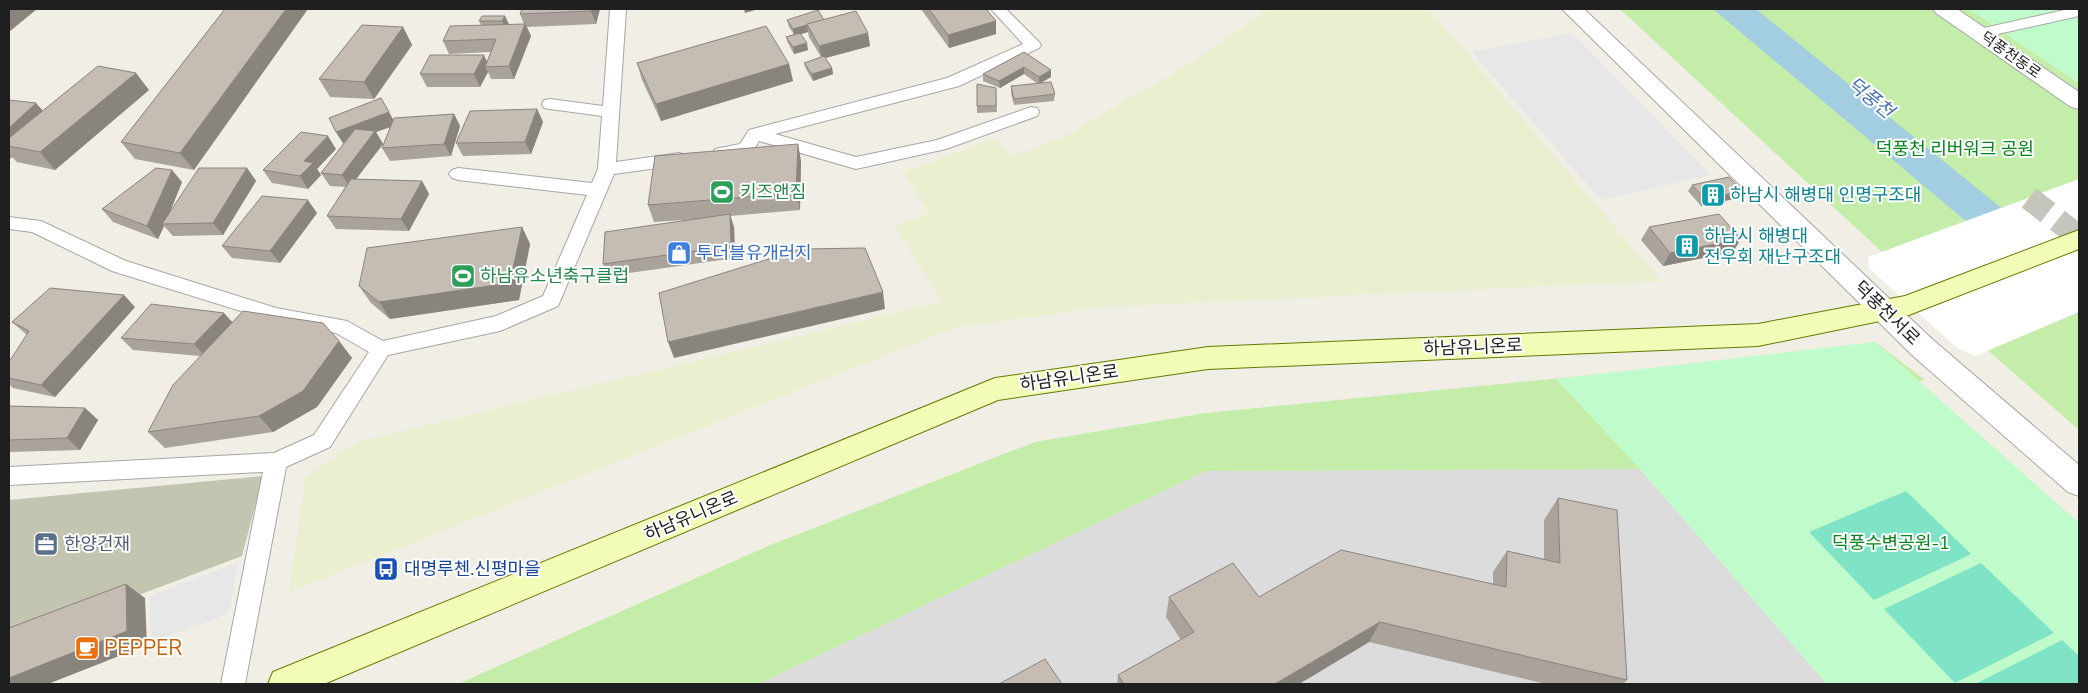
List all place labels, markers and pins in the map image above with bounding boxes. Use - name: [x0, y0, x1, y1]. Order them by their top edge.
- sports icon: 키즈앤짐: [709, 179, 735, 205]
- place label: 키즈앤짐: [740, 180, 806, 204]
- building icon: 하남시 해병대 인명구조대: [1700, 182, 1726, 208]
- place label: 하남시 해병대 인명구조대: [1730, 183, 1921, 207]
- place label: 하남시 해병대 전우회 재난구조대: [1704, 224, 1841, 269]
- building icon: 하남시 해병대 전우회 재난구조대: [1674, 233, 1700, 259]
- shop icon: 투더블유개러지: [666, 240, 692, 266]
- place label: 투더블유개러지: [696, 241, 812, 265]
- sports icon: 하남유소년축구클럽: [450, 263, 476, 289]
- place label: 하남유소년축구클럽: [480, 264, 629, 288]
- office icon: 한양건재: [33, 531, 59, 557]
- place label: 한양건재: [64, 532, 130, 556]
- bus stop icon: 대명루첸.신평마을: [373, 556, 399, 582]
- place label: 대명루첸.신평마을: [404, 557, 541, 581]
- place label: PEPPER: [104, 634, 182, 662]
- cafe icon: PEPPER: [74, 635, 100, 661]

